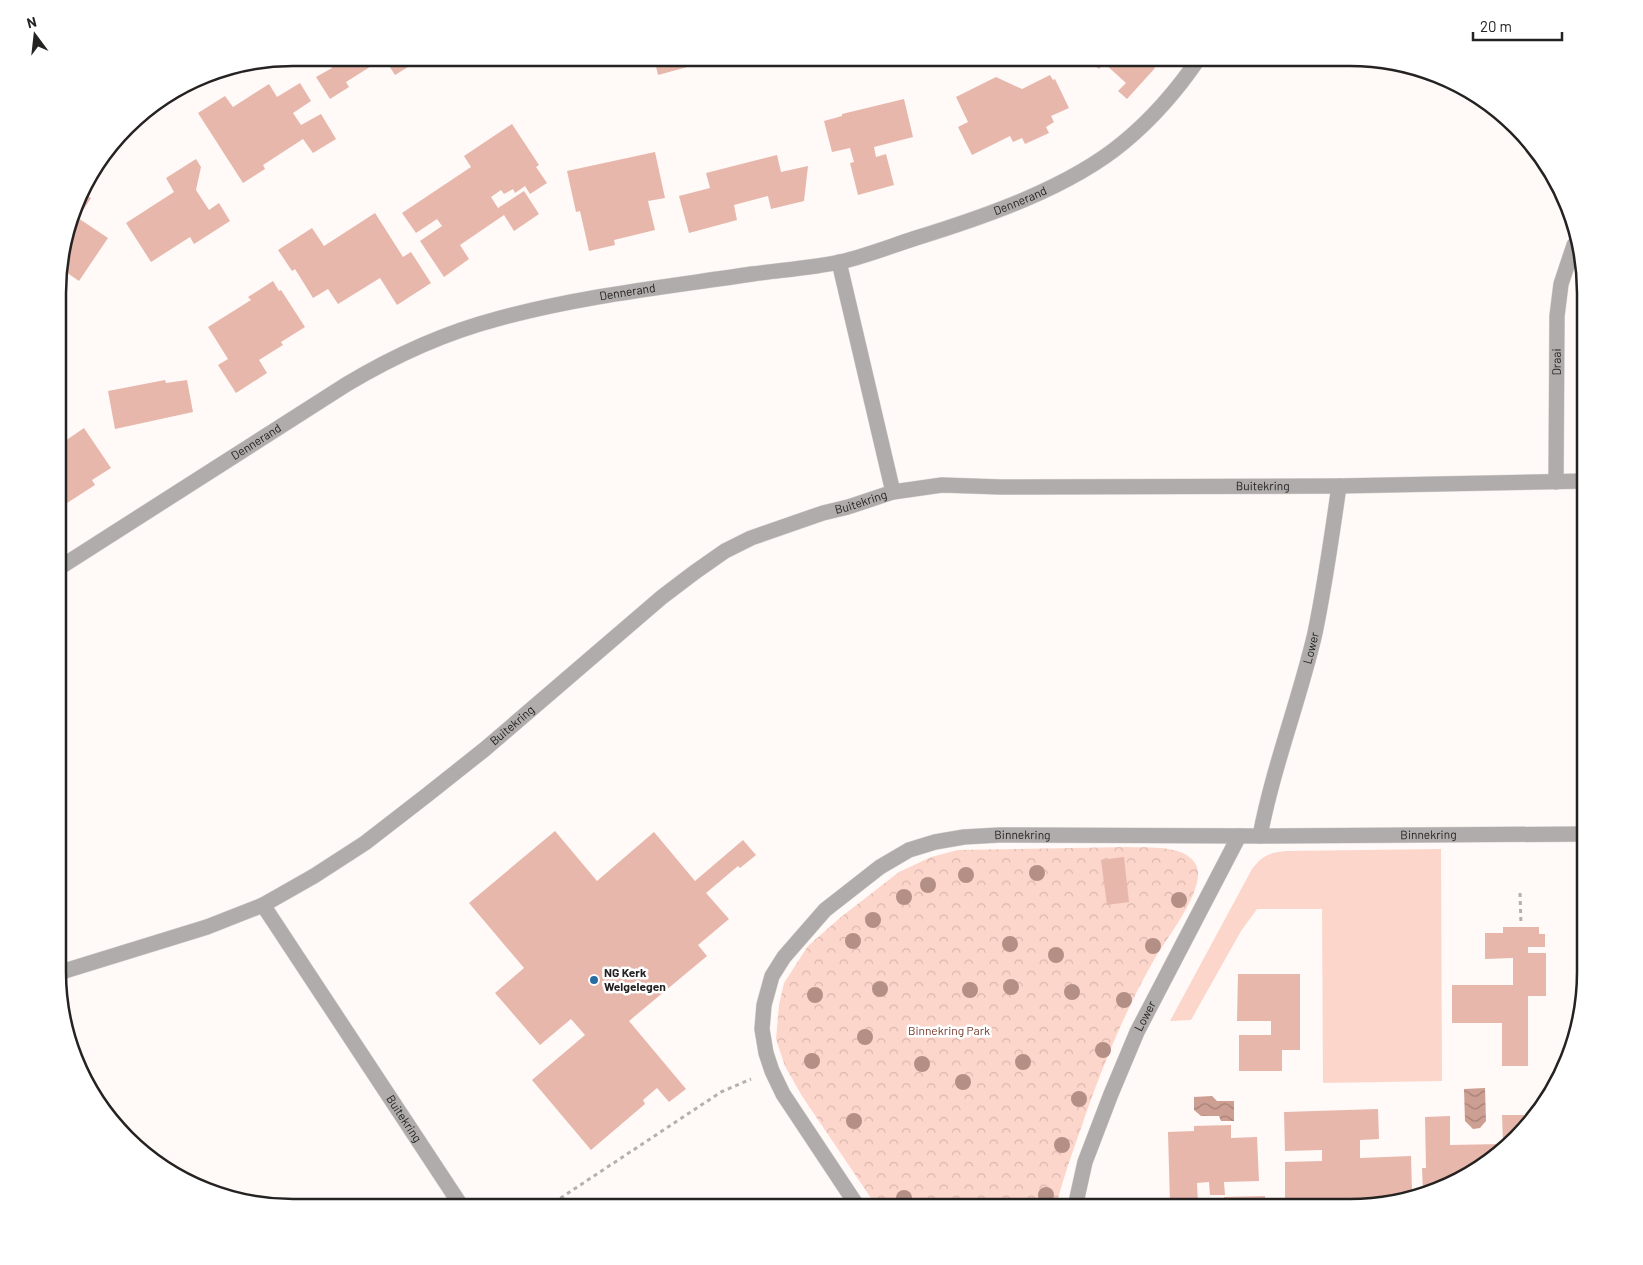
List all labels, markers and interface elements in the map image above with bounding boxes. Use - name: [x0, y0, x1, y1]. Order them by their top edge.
- north arrow: [10, 10, 60, 60]
- scale bar: [1473, 10, 1562, 42]
- text: N: [25, 13, 38, 31]
- text: 20 m: [1480, 17, 1512, 35]
- street label: Dennerand: [991, 183, 1049, 217]
- street label: Dennerand: [598, 280, 656, 303]
- street label: Draai: [1549, 348, 1563, 376]
- street label: Dennerand: [228, 420, 283, 462]
- street label: Buitekring: [1236, 478, 1290, 492]
- street label: Buitekring: [833, 487, 888, 516]
- street label: Lower: [1300, 630, 1321, 665]
- street label: Buitekring: [487, 702, 537, 748]
- street label: Binnekring: [994, 827, 1051, 841]
- street label: Binnekring: [1400, 827, 1457, 841]
- place label: NG Kerk Welgelegen: [604, 965, 666, 993]
- marker: NG Kerk Welgelegen: [588, 974, 600, 986]
- street label: Lower: [1131, 998, 1158, 1033]
- park label: Binnekring Park: [908, 1023, 990, 1037]
- street label: Buitekring: [384, 1092, 425, 1145]

